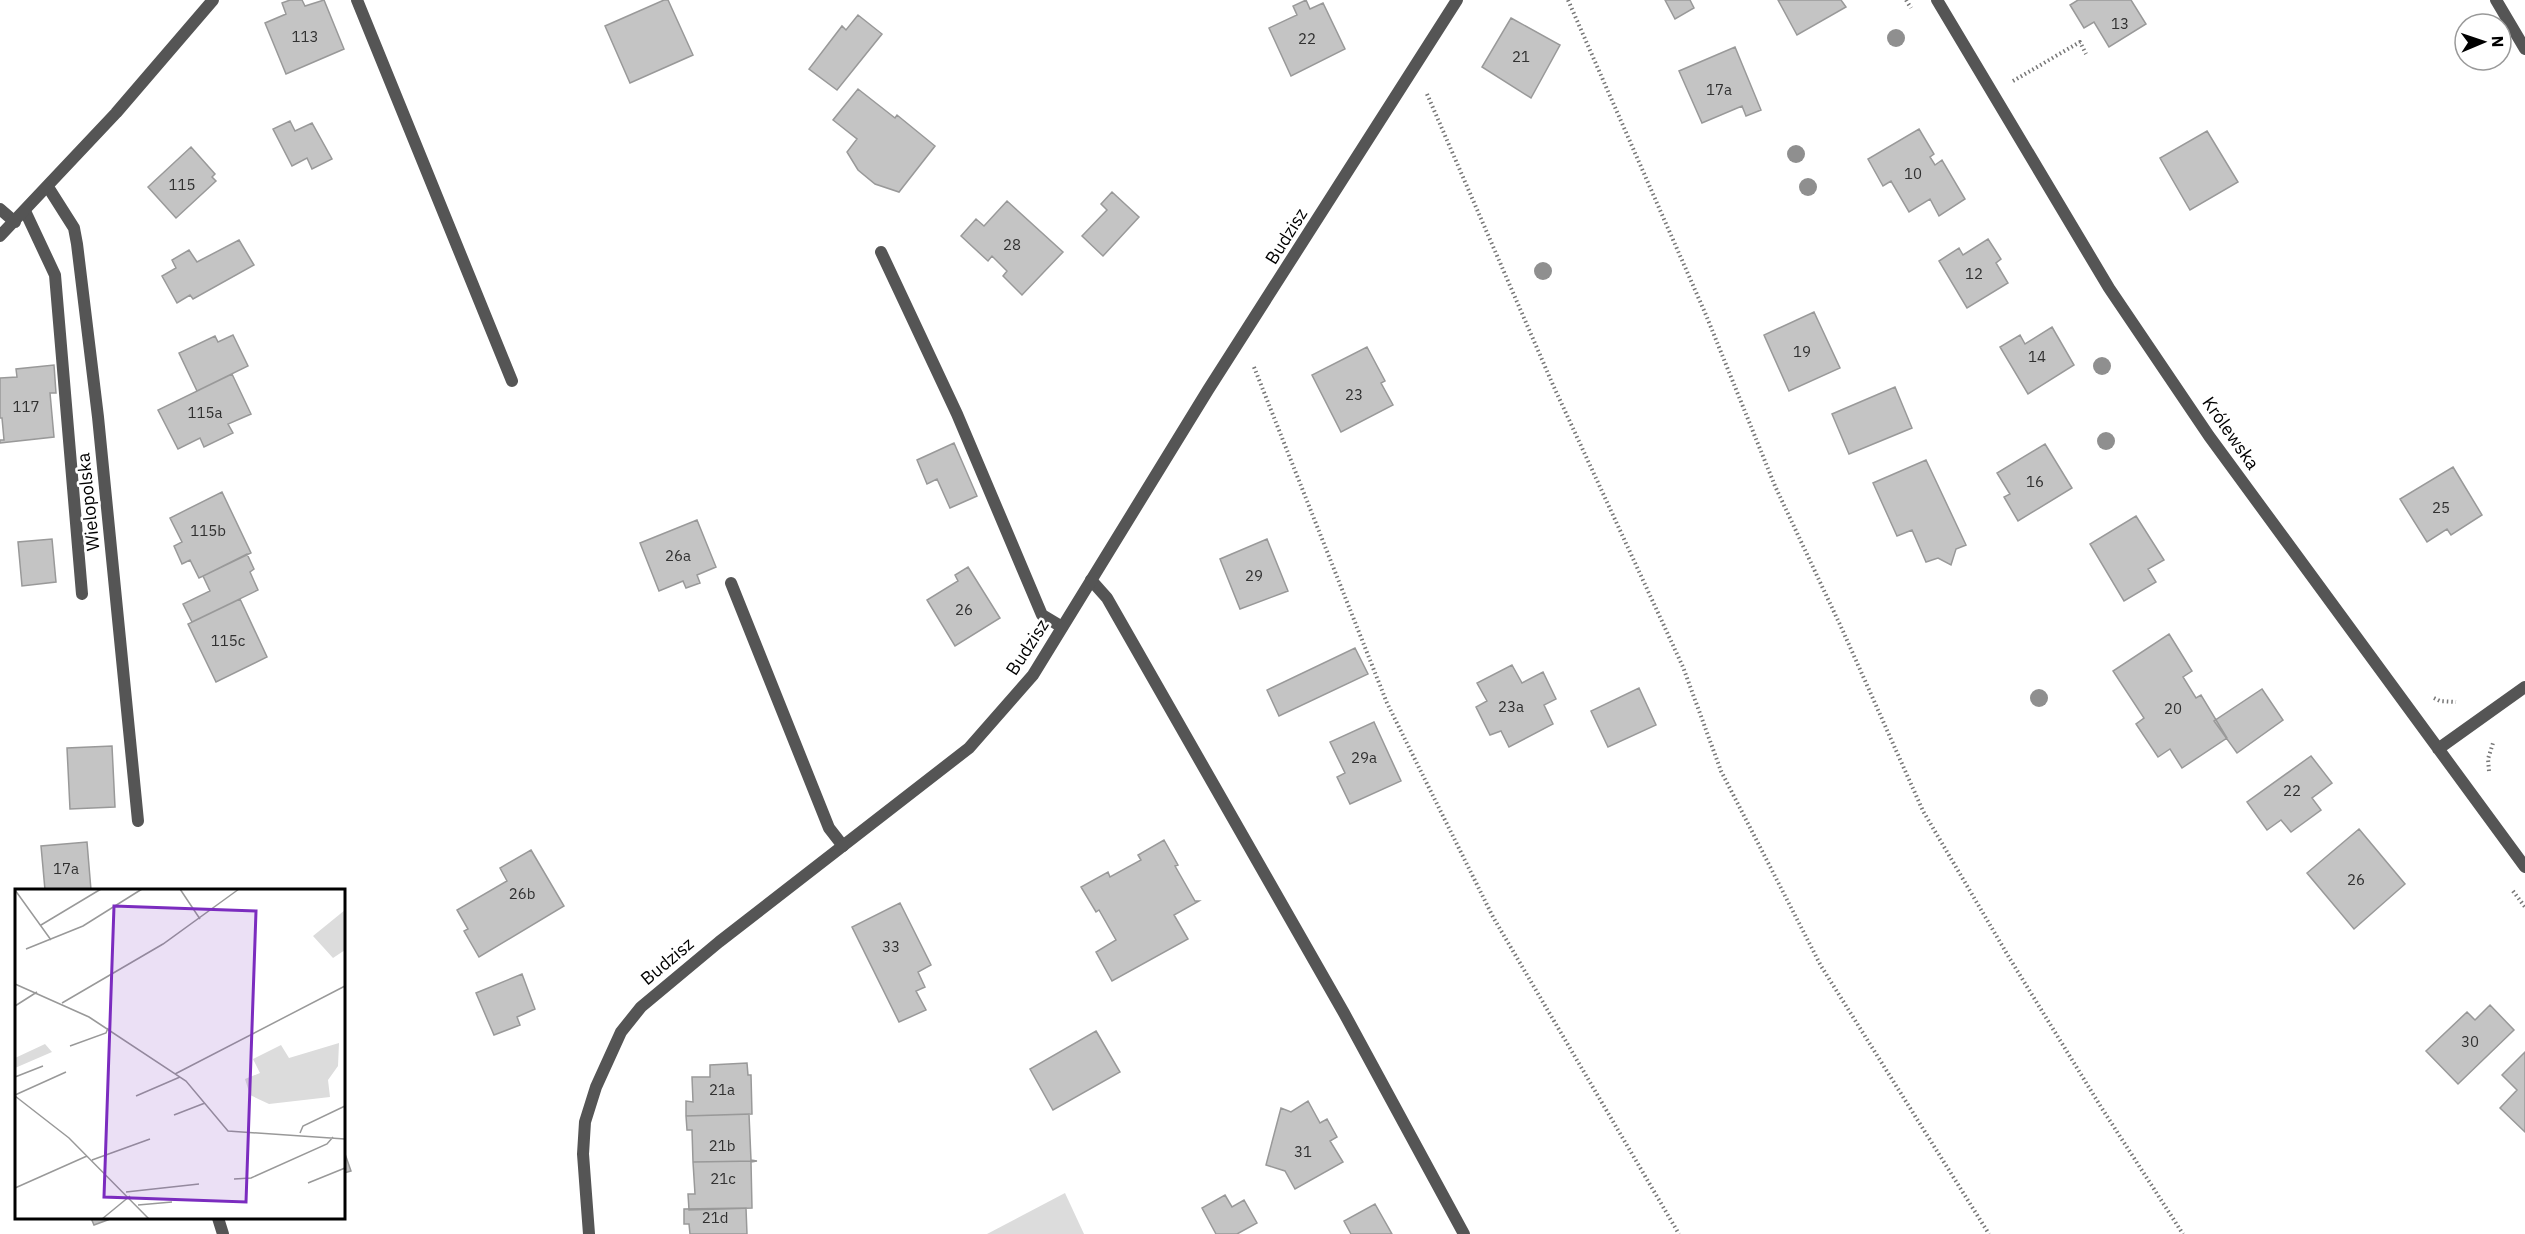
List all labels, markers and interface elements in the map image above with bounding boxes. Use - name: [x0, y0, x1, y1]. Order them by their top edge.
- north arrow: [2453, 12, 2513, 72]
- house number: 13: [2111, 14, 2129, 33]
- house number: 113: [291, 27, 319, 46]
- house number: 22: [1298, 29, 1316, 48]
- text: N: [2488, 35, 2508, 48]
- house number: 21: [1512, 47, 1530, 66]
- house number: 17a: [1706, 80, 1732, 99]
- house number: 10: [1904, 164, 1922, 183]
- house number: 115: [168, 175, 196, 194]
- street label: Budzisz: [1260, 204, 1312, 268]
- house number: 28: [1003, 235, 1021, 254]
- house number: 12: [1965, 264, 1983, 283]
- house number: 19: [1793, 342, 1811, 361]
- house number: 14: [2028, 347, 2046, 366]
- house number: 23: [1345, 385, 1363, 404]
- street label: Królewska: [2197, 392, 2265, 474]
- house number: 117: [12, 397, 40, 416]
- house number: 115a: [187, 403, 223, 422]
- street label: Wielopolska: [71, 451, 105, 552]
- house number: 16: [2026, 472, 2044, 491]
- house number: 25: [2432, 498, 2450, 517]
- house number: 115b: [190, 521, 226, 540]
- house number: 26a: [665, 546, 691, 565]
- house number: 29: [1245, 566, 1263, 585]
- house number: 26: [955, 600, 973, 619]
- street label: Budzisz: [1000, 615, 1054, 679]
- house number: 115c: [211, 631, 246, 650]
- house number: 23a: [1498, 697, 1524, 716]
- house number: 20: [2164, 699, 2182, 718]
- house number: 29a: [1351, 748, 1377, 767]
- house number: 22: [2283, 781, 2301, 800]
- house number: 17a: [53, 859, 79, 878]
- house number: 26: [2347, 870, 2365, 889]
- house number: 26b: [509, 884, 535, 903]
- inset map: [15, 889, 345, 1219]
- street label: Budzisz: [636, 932, 698, 990]
- house number: 33: [882, 937, 900, 956]
- house number: 30: [2461, 1032, 2479, 1051]
- house number: 21a: [709, 1080, 735, 1099]
- house number: 21b: [709, 1136, 735, 1155]
- house number: 31: [1294, 1142, 1312, 1161]
- house number: 21c: [710, 1169, 736, 1188]
- house number: 21d: [702, 1208, 728, 1227]

